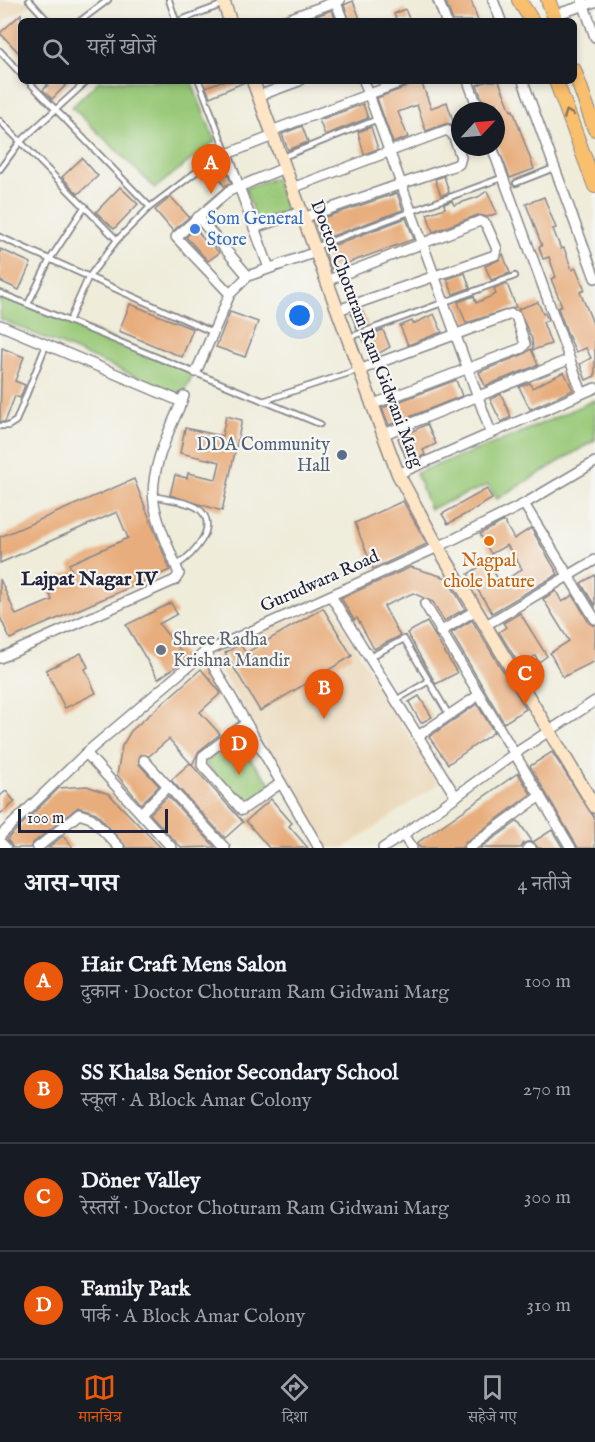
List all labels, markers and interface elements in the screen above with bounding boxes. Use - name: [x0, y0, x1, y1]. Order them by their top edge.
- search box: [18, 18, 577, 84]
- text: यहाँ खोजें: [87, 34, 156, 62]
- icon: search: [39, 35, 72, 68]
- north arrow: [451, 102, 505, 156]
- one-way arrow: [563, 109, 575, 120]
- pin: A: [192, 144, 230, 194]
- street label: Doctor Choturam Ram Gidwani Marg: [304, 197, 428, 471]
- place label: Som General Store: [207, 208, 304, 252]
- marker: Som General Store: [188, 222, 202, 236]
- your location: [285, 301, 314, 330]
- place label: DDA Community Hall: [197, 434, 330, 478]
- marker: DDA Community Hall: [335, 448, 349, 462]
- marker: Nagpal chole bature: [482, 534, 496, 548]
- street label: Gurudwara Road: [257, 545, 383, 618]
- place label: Nagpal chole bature: [443, 550, 535, 594]
- district label: Lajpat Nagar IV: [21, 567, 158, 592]
- place label: Shree Radha Krishna Mandir: [173, 629, 290, 673]
- marker: Shree Radha Krishna Mandir: [154, 643, 168, 657]
- pin: C: [506, 656, 544, 705]
- pin: B: [304, 670, 344, 719]
- pin: D: [220, 726, 258, 775]
- scale bar: [18, 806, 168, 834]
- text: 100 m: [27, 809, 64, 829]
- text: आस-पास: [24, 867, 119, 900]
- text: 4 नतीजे: [518, 872, 571, 897]
- text: Hair Craft Mens Salon: [81, 951, 287, 979]
- text: A: [37, 969, 50, 994]
- text: 100 m: [524, 969, 571, 994]
- text: दुकान · Doctor Choturam Ram Gidwani Marg: [81, 980, 449, 1005]
- text: SS Khalsa Senior Secondary School: [81, 1059, 398, 1087]
- text: B: [37, 1077, 50, 1102]
- text: 270 m: [523, 1077, 571, 1102]
- text: स्कूल · A Block Amar Colony: [81, 1088, 312, 1113]
- text: Döner Valley: [81, 1167, 201, 1195]
- text: C: [36, 1185, 51, 1210]
- text: 300 m: [524, 1185, 571, 1210]
- text: रेस्तराँ · Doctor Choturam Ram Gidwani Marg: [81, 1196, 449, 1221]
- text: Family Park: [81, 1275, 190, 1303]
- text: D: [35, 1293, 52, 1318]
- text: 310 m: [527, 1293, 571, 1318]
- text: पार्क · A Block Amar Colony: [81, 1304, 305, 1329]
- tab: मानचित्र: [78, 1371, 122, 1432]
- tab: दिशा: [278, 1371, 311, 1432]
- tab: सहेजे गए: [468, 1371, 517, 1432]

